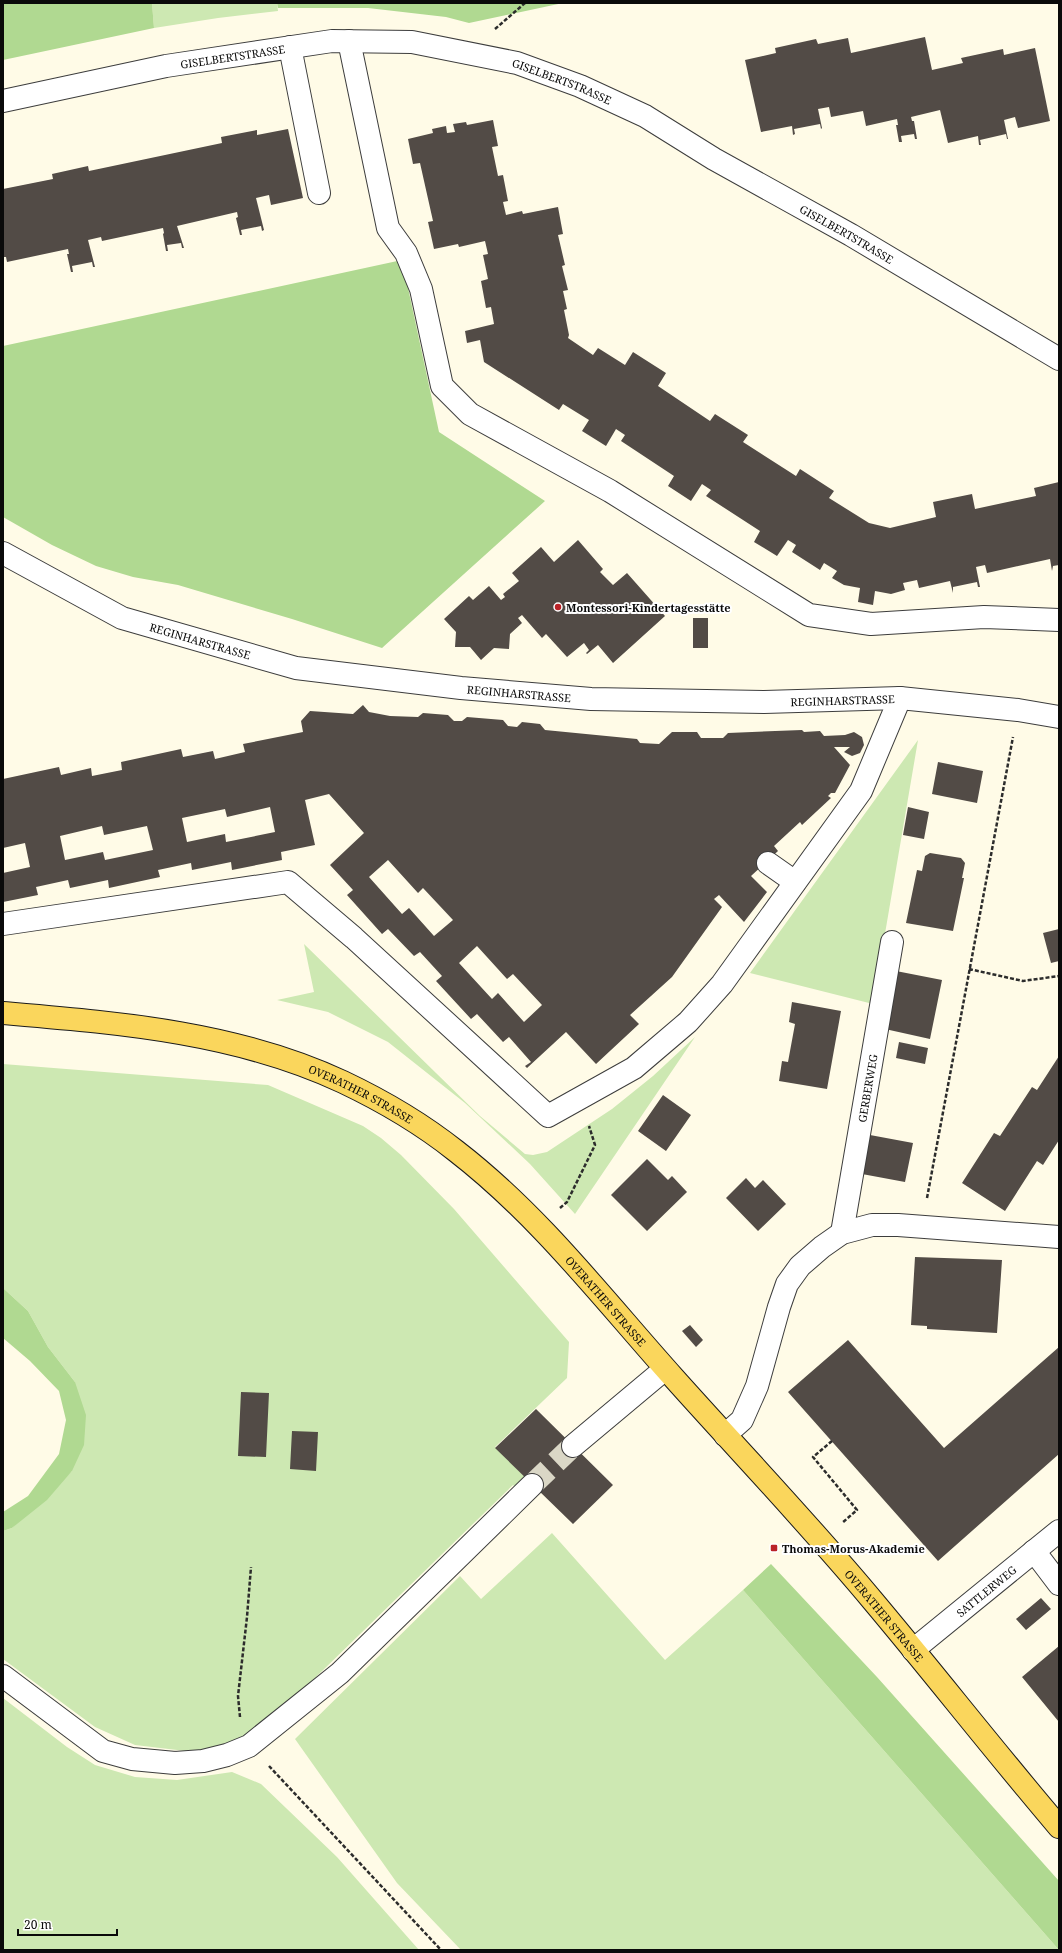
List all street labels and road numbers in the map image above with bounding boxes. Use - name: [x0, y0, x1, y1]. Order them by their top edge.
- street label: GISELBERTSTRASSE: [179, 41, 286, 71]
- street label: GISELBERTSTRASSE: [511, 55, 614, 107]
- street label: GISELBERTSTRASSE: [797, 201, 897, 266]
- street label: REGINHARSTRASSE: [148, 619, 253, 662]
- street label: REGINHARSTRASSE: [466, 681, 572, 705]
- street label: REGINHARSTRASSE: [790, 691, 895, 709]
- street label: GERBERWEG: [854, 1053, 880, 1123]
- street label: OVERATHER STRASSE: [307, 1061, 416, 1126]
- street label: OVERATHER STRASSE: [563, 1252, 650, 1349]
- street label: SATTLERWEG: [953, 1562, 1019, 1620]
- street label: OVERATHER STRASSE: [842, 1566, 927, 1664]

